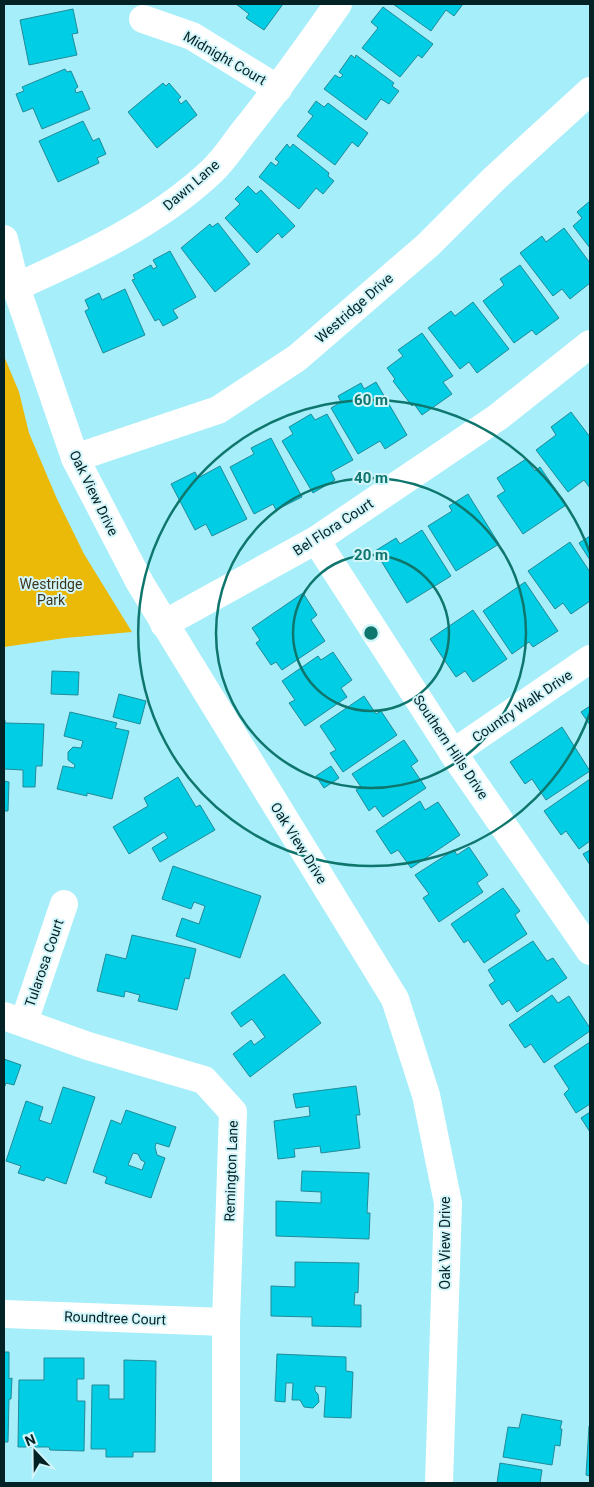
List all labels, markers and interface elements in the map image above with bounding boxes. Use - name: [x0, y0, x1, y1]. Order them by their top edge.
- street label: Midnight Court: [181, 28, 270, 88]
- street label: Dawn Lane: [160, 156, 222, 214]
- street label: Westridge Drive: [312, 270, 396, 346]
- text: 60 m: [354, 391, 388, 409]
- street label: Oak View Drive: [66, 448, 122, 538]
- text: 40 m: [354, 469, 388, 487]
- street label: Bel Flora Court: [290, 495, 376, 559]
- text: 20 m: [354, 546, 388, 564]
- park label: Westridge Park: [20, 576, 82, 608]
- centre of rings: [362, 624, 380, 642]
- street label: Country Walk Drive: [469, 667, 575, 745]
- street label: Southern Hills Drive: [410, 692, 492, 802]
- street label: Oak View Drive: [268, 799, 330, 887]
- street label: Tularosa Court: [21, 917, 67, 1009]
- street label: Remington Lane: [221, 1120, 241, 1222]
- street label: Oak View Drive: [437, 1196, 453, 1290]
- street label: Roundtree Court: [64, 1308, 167, 1328]
- north arrow: [10, 1427, 60, 1477]
- text: N: [23, 1431, 38, 1449]

